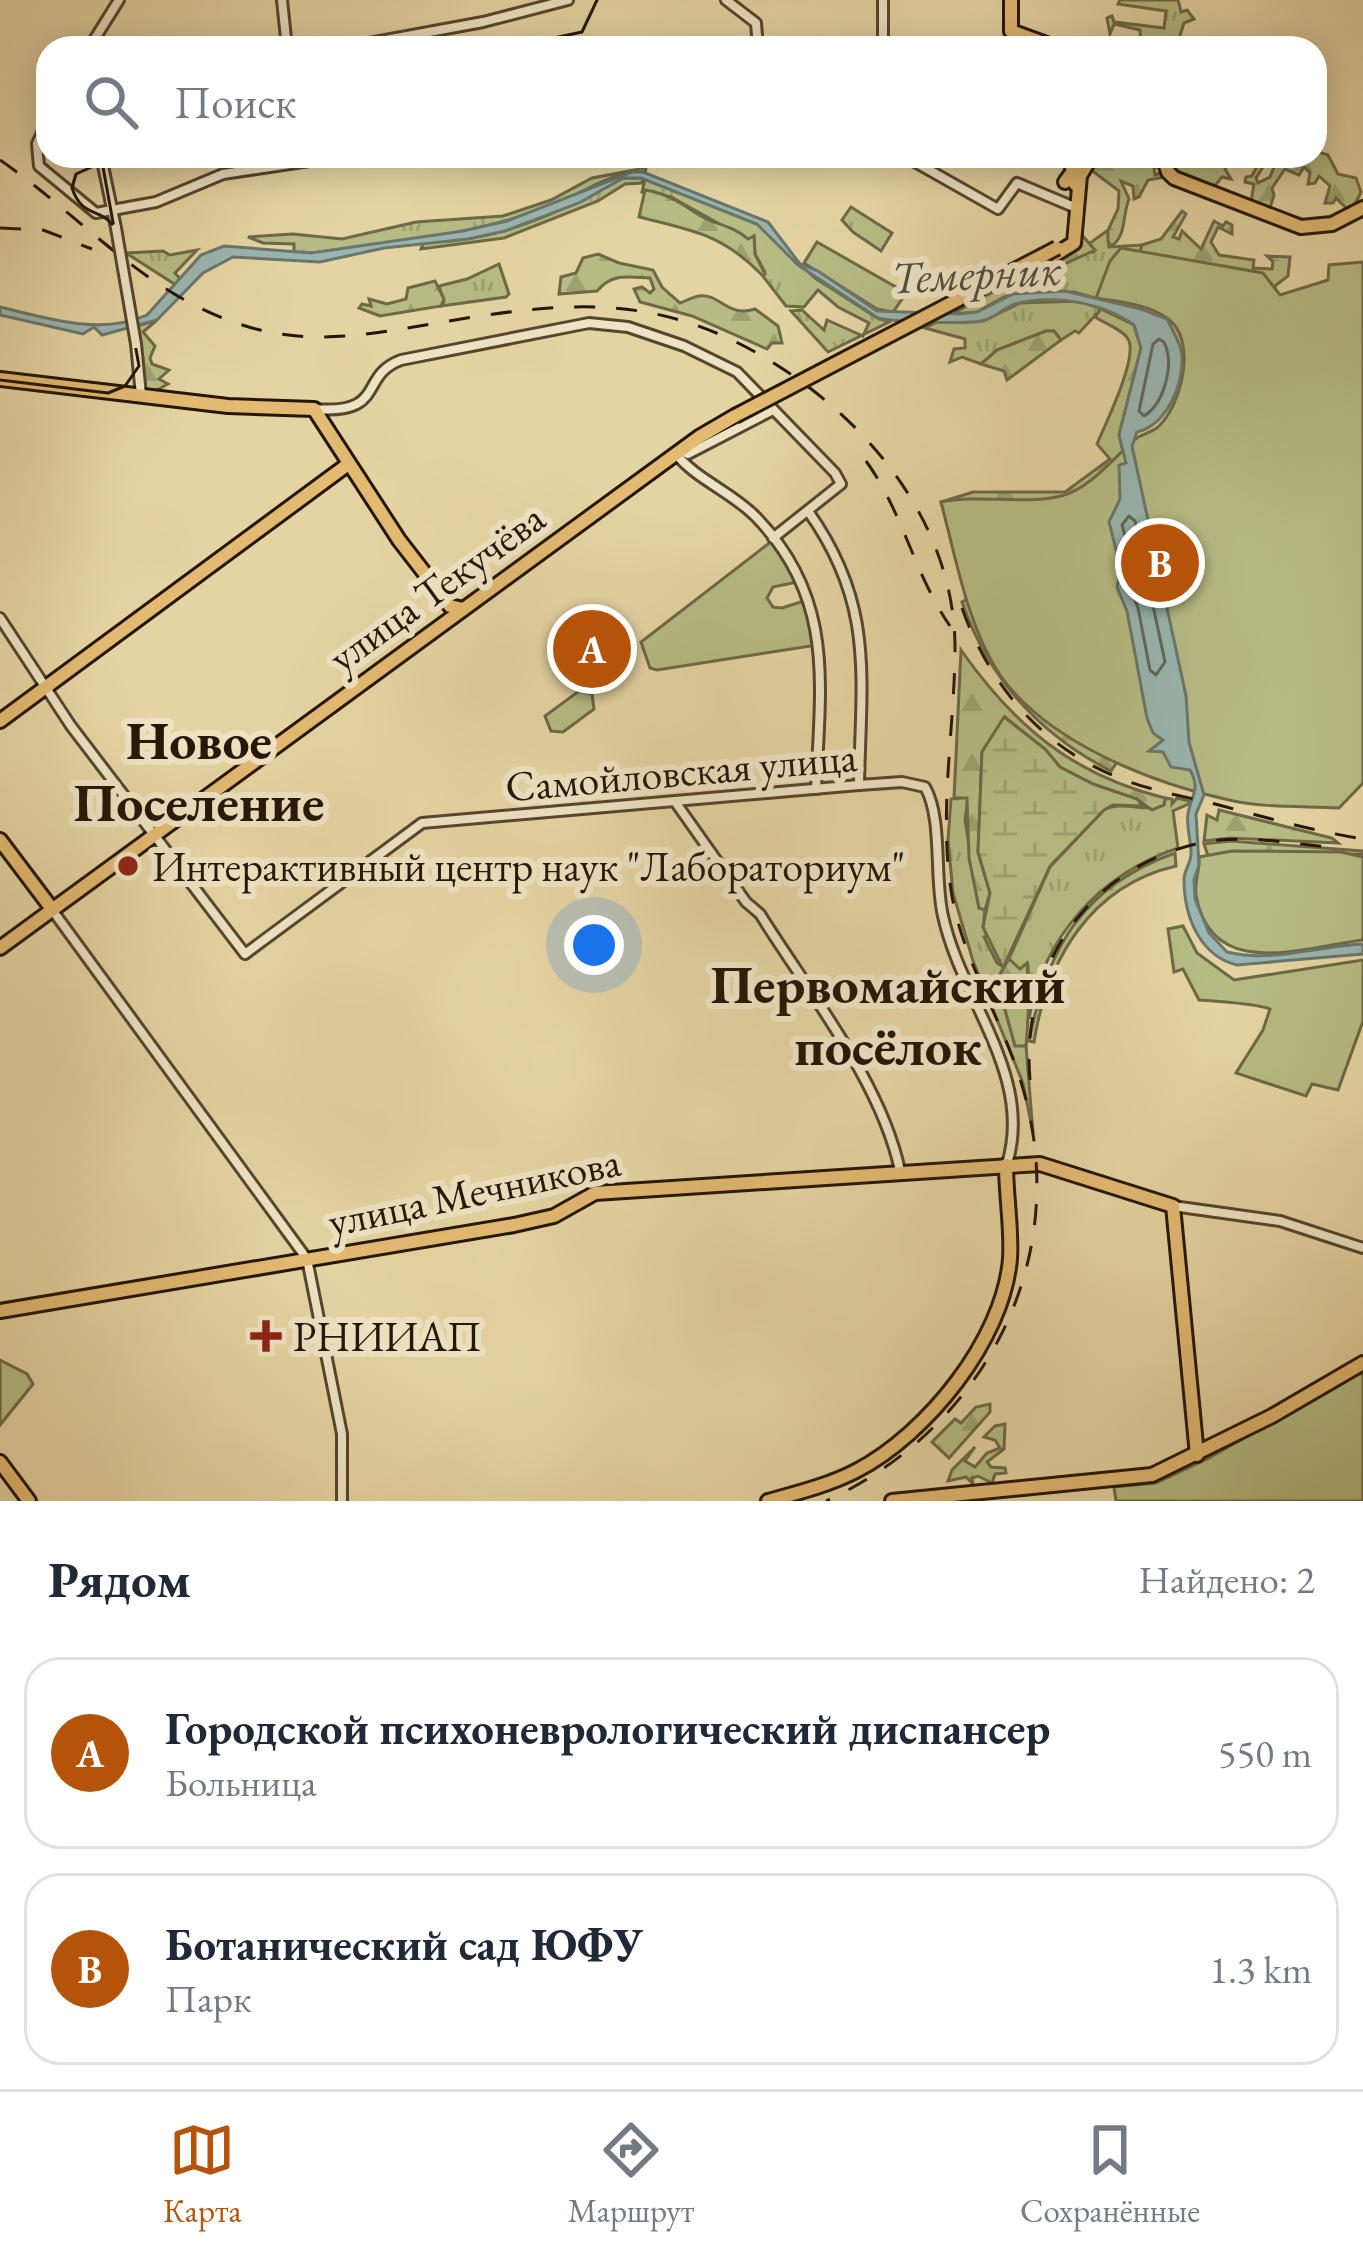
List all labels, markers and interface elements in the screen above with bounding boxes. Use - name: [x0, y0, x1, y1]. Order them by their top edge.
- search box: [36, 36, 1327, 168]
- icon: search: [78, 69, 144, 135]
- text: Поиск: [174, 73, 296, 131]
- water label: Темерник: [889, 240, 1063, 306]
- street label: улица Текучёва: [317, 490, 556, 685]
- pin: B: [1121, 518, 1199, 608]
- pin: A: [553, 604, 631, 694]
- district label: Новое Поселение: [74, 705, 324, 837]
- street label: Самойловская улица: [503, 729, 859, 814]
- place label: Интерактивный центр наук "Лабораториум": [152, 839, 905, 894]
- marker: Интерактивный центр наук "Лабораториум": [115, 853, 141, 879]
- your location: [564, 915, 624, 975]
- district label: Первомайский посёлок: [710, 949, 1066, 1081]
- street label: улица Мечникова: [323, 1134, 625, 1249]
- place label: РНИИАП: [293, 1309, 482, 1364]
- marker: РНИИАП: [250, 1320, 282, 1352]
- text: Рядом: [48, 1546, 191, 1612]
- text: Найдено: 2: [1138, 1554, 1315, 1605]
- text: Городской психоневрологический диспансер: [165, 1699, 1050, 1757]
- text: A: [76, 1728, 104, 1779]
- text: 550 m: [1218, 1728, 1312, 1779]
- text: Больница: [165, 1757, 317, 1808]
- text: Ботанический сад ЮФУ: [165, 1915, 643, 1973]
- text: B: [78, 1944, 102, 1995]
- text: 1.3 km: [1209, 1944, 1312, 1995]
- text: Парк: [165, 1973, 252, 2024]
- tab: Карта: [163, 2117, 242, 2232]
- tab: Маршрут: [568, 2117, 694, 2232]
- tab: Сохранённые: [1020, 2117, 1200, 2232]

